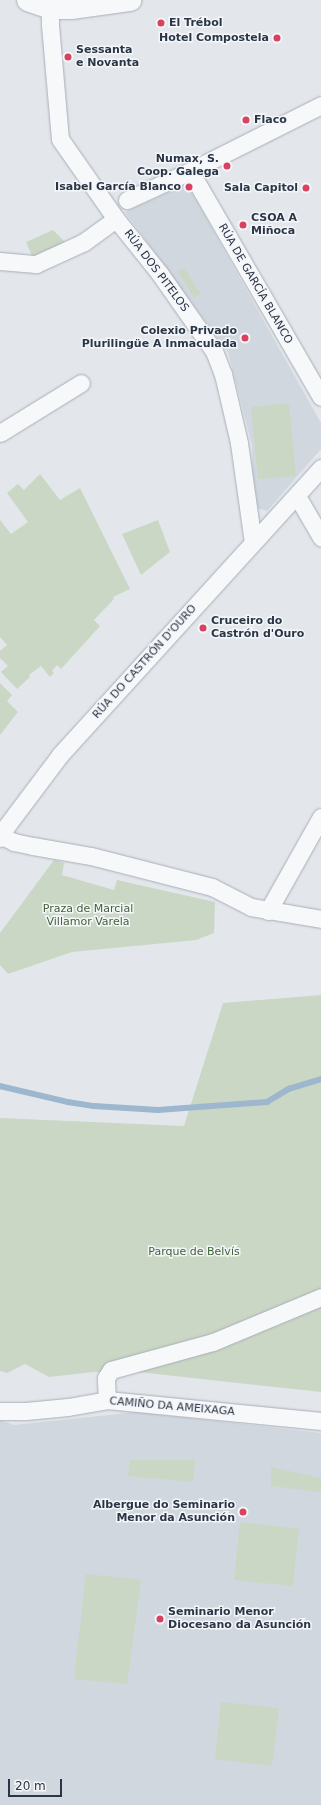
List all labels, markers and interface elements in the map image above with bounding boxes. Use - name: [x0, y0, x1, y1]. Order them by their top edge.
- place label: El Trébol: [169, 16, 222, 30]
- marker: El Trébol: [156, 18, 166, 28]
- place label: Hotel Compostela: [159, 31, 269, 45]
- marker: Hotel Compostela: [272, 33, 282, 43]
- place label: Sessanta e Novanta: [76, 44, 139, 70]
- marker: Sessanta e Novanta: [63, 52, 73, 62]
- place label: Flaco: [254, 113, 287, 127]
- marker: Flaco: [241, 115, 251, 125]
- place label: Numax, S. Coop. Galega: [137, 153, 219, 179]
- marker: Numax, S. Coop. Galega: [222, 161, 232, 171]
- place label: Isabel García Blanco: [55, 180, 181, 194]
- place label: Sala Capitol: [224, 181, 298, 195]
- marker: Isabel García Blanco: [184, 182, 194, 192]
- marker: Sala Capitol: [301, 183, 311, 193]
- place label: CSOA A Miñoca: [251, 212, 297, 238]
- marker: CSOA A Miñoca: [238, 220, 248, 230]
- street label: RÚA DE GARCÍA BLANCO: [215, 221, 295, 347]
- street label: RÚA DOS PITELOS: [121, 227, 191, 315]
- place label: Colexio Privado Plurilingüe A Inmaculada: [82, 325, 237, 351]
- marker: Colexio Privado Plurilingüe A Inmaculada: [240, 333, 250, 343]
- street label: RÚA DO CASTRÓN D'OURO: [90, 602, 200, 722]
- place label: Cruceiro do Castrón d'Ouro: [211, 615, 304, 641]
- marker: Cruceiro do Castrón d'Ouro: [198, 623, 208, 633]
- park label: Praza de Marcial Villamor Varela: [43, 903, 133, 929]
- park label: Parque de Belvís: [148, 1245, 240, 1259]
- street label: CAMIÑO DA AMEIXAGA: [109, 1395, 235, 1419]
- place label: Albergue do Seminario Menor da Asunción: [93, 1499, 235, 1525]
- marker: Albergue do Seminario Menor da Asunción: [238, 1507, 248, 1517]
- place label: Seminario Menor Diocesano da Asunción: [168, 1606, 311, 1632]
- marker: Seminario Menor Diocesano da Asunción: [155, 1614, 165, 1624]
- scale bar: [10, 1771, 64, 1797]
- text: 20 m: [15, 1779, 46, 1793]

